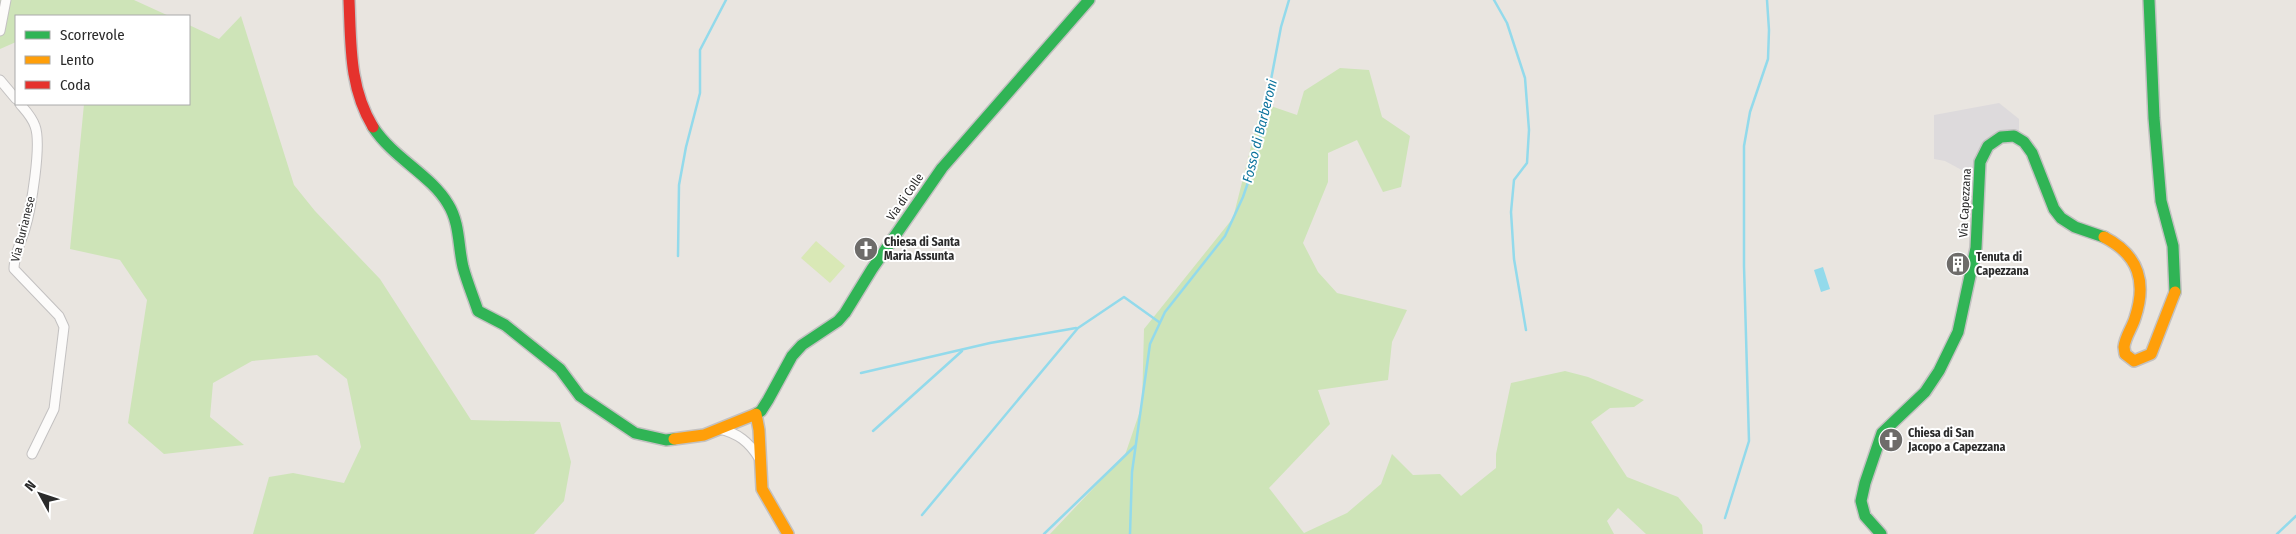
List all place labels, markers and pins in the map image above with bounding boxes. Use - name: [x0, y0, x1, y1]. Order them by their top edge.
- place label: Chiesa di Santa Maria Assunta: [884, 235, 960, 263]
- church icon: Chiesa di Santa Maria Assunta: [853, 236, 879, 262]
- place label: Tenuta di Capezzana: [1976, 250, 2029, 278]
- building icon: Tenuta di Capezzana: [1945, 251, 1971, 277]
- place label: Chiesa di San Jacopo a Capezzana: [1907, 426, 2006, 454]
- church icon: Chiesa di San Jacopo a Capezzana: [1878, 427, 1904, 453]

